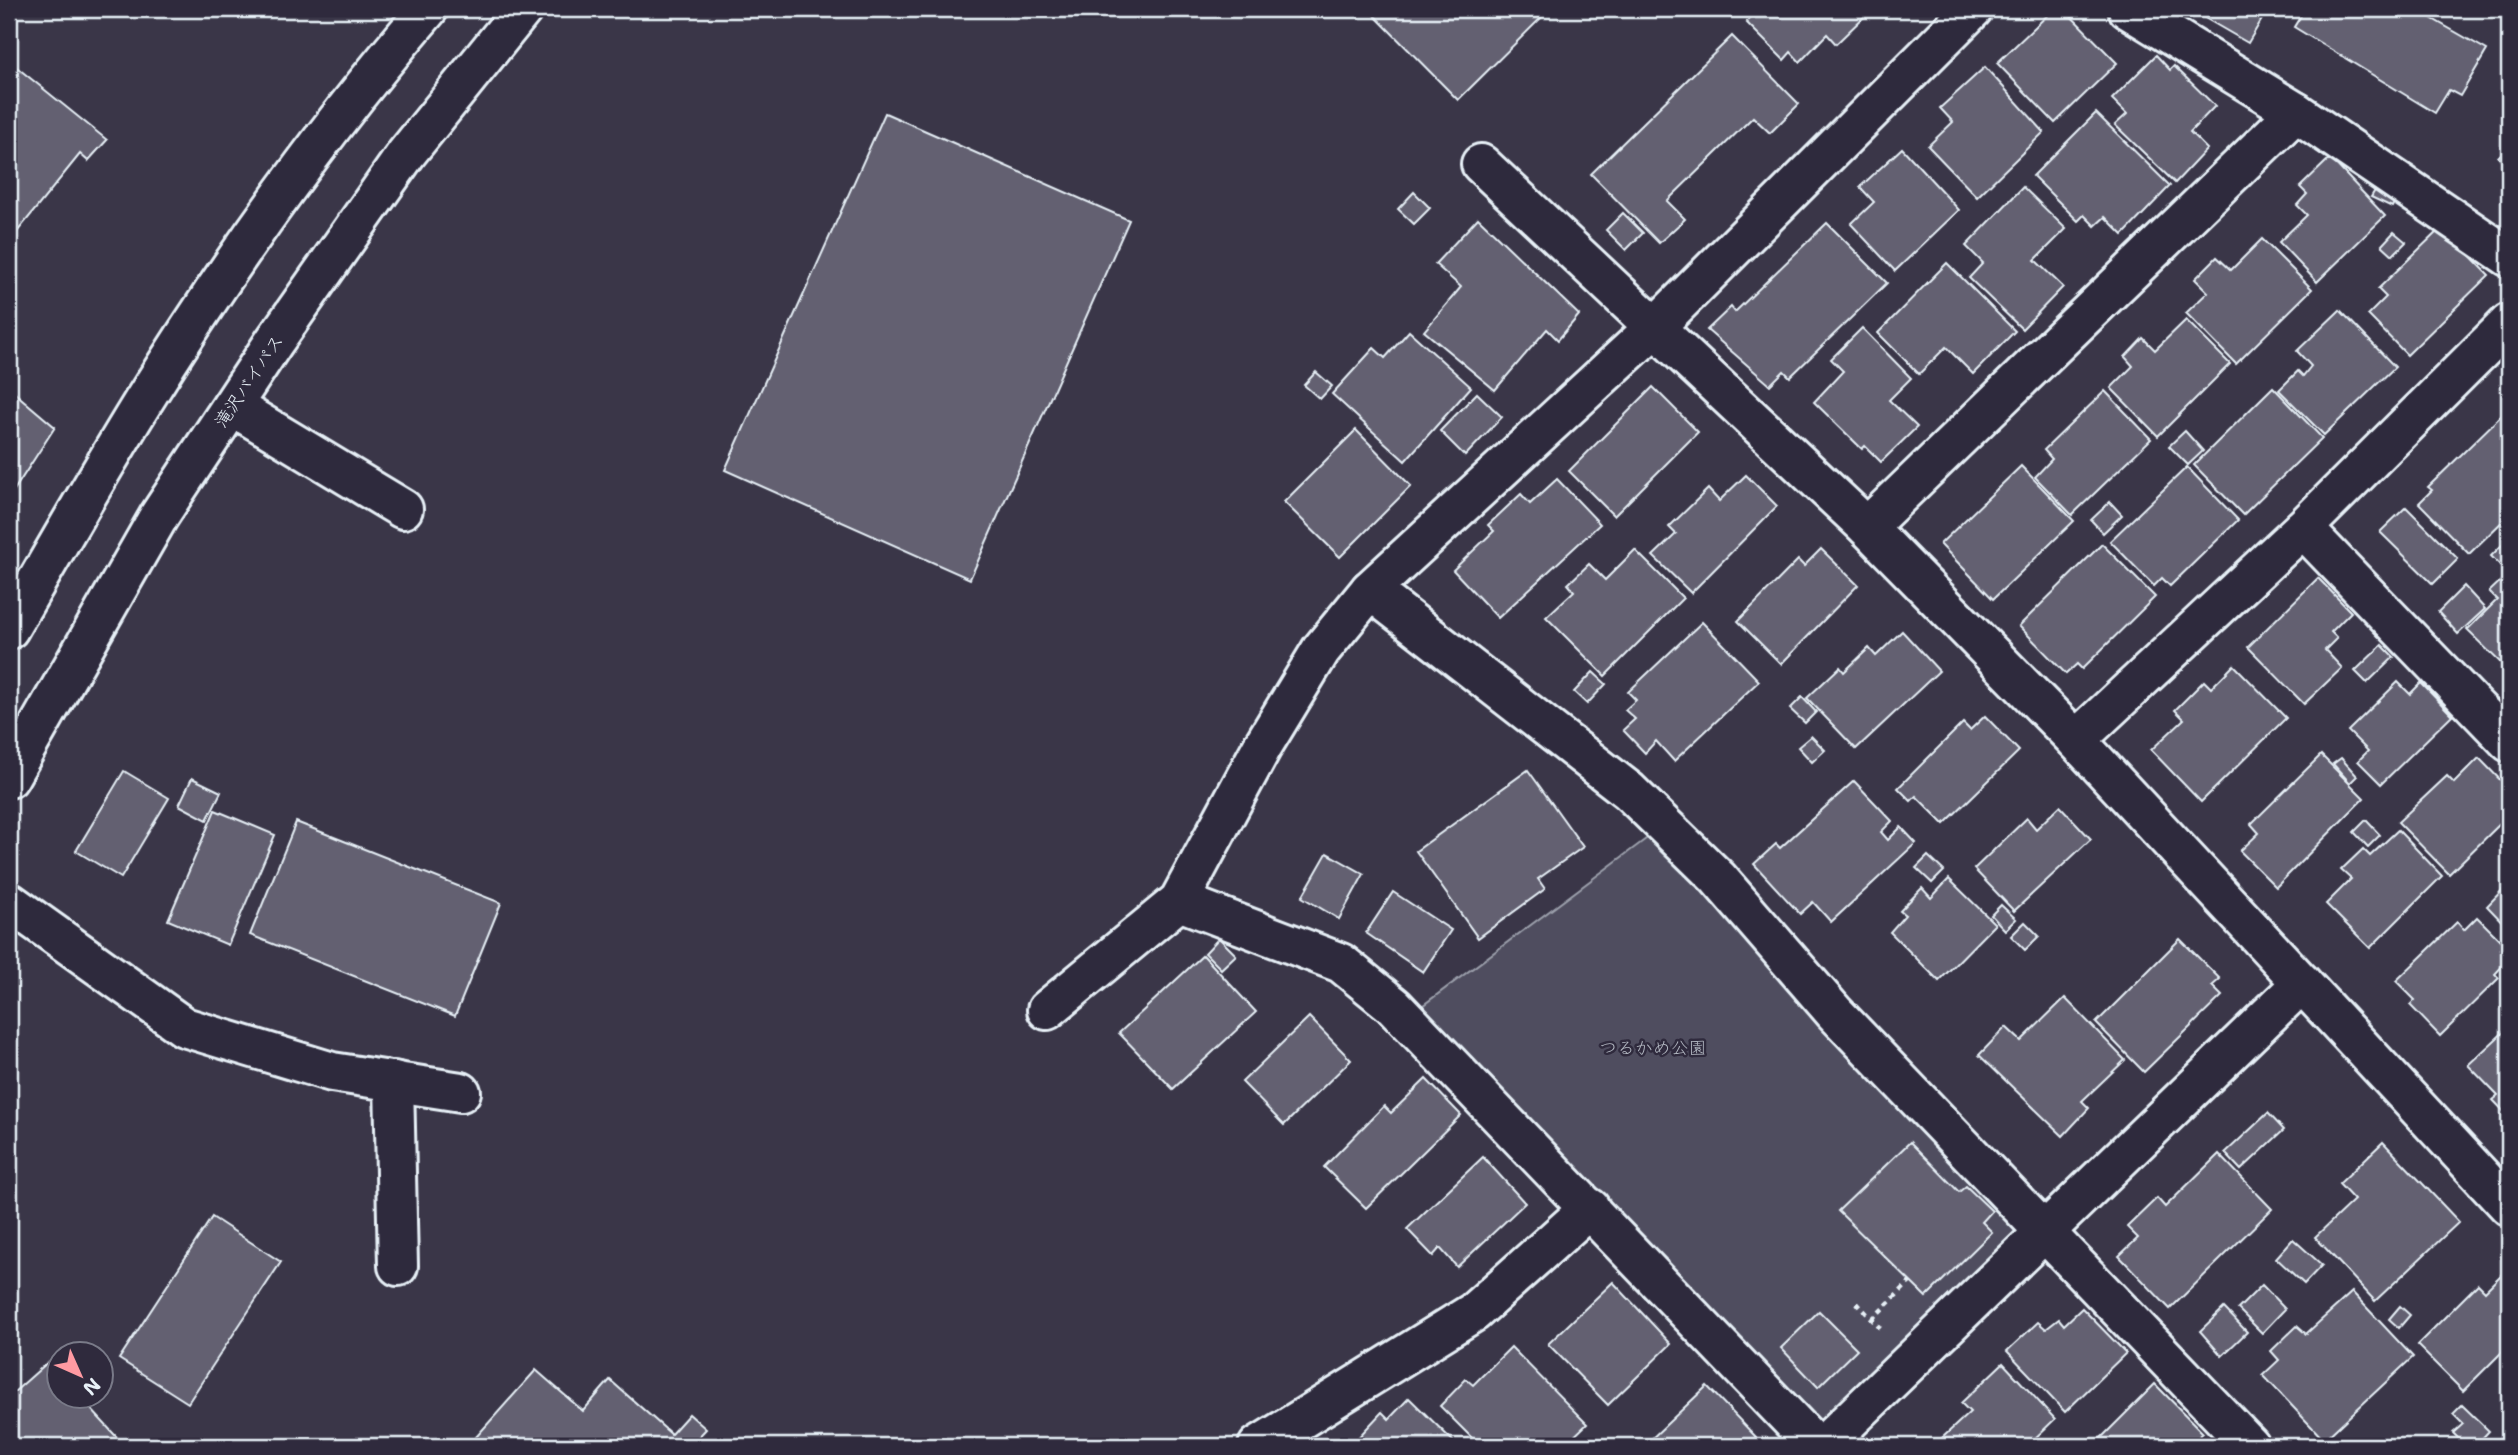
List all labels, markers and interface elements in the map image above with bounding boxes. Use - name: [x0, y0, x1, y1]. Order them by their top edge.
- street label: 滝沢バイパス: [209, 330, 289, 432]
- park label: つるかめ公園: [1599, 1036, 1707, 1060]
- north arrow: [46, 1340, 116, 1410]
- text: N: [78, 1373, 106, 1401]

